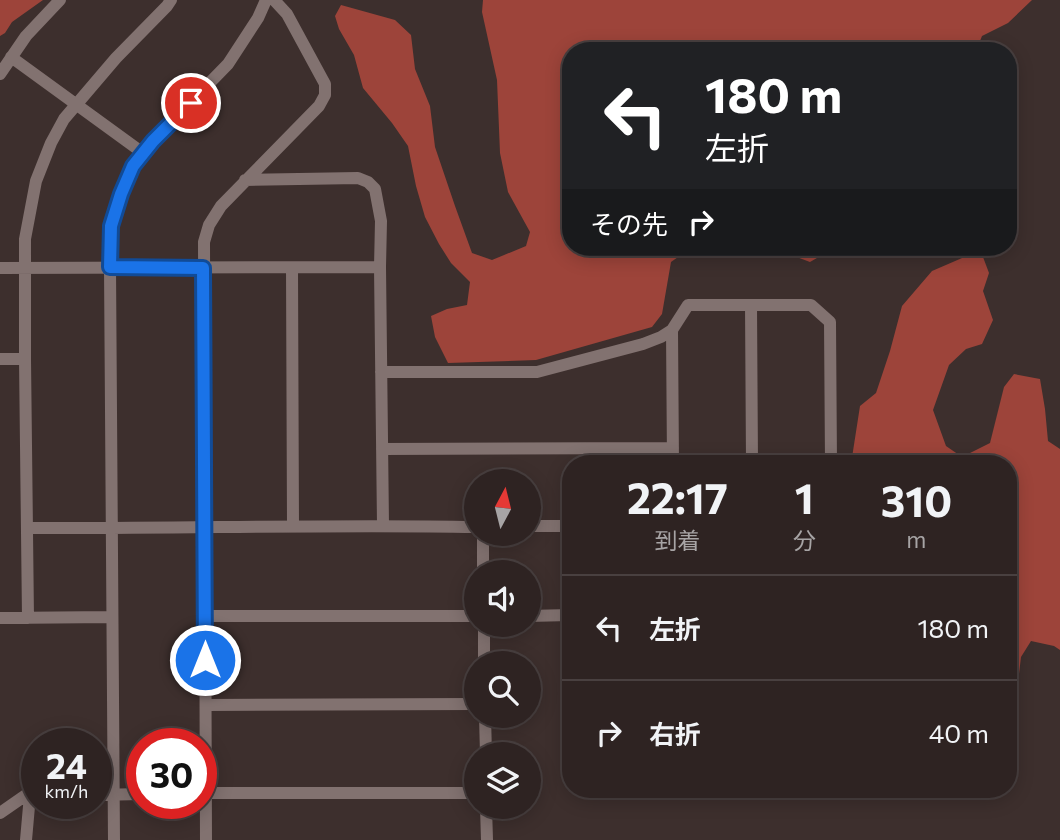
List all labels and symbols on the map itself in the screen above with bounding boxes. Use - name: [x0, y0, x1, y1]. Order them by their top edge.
- pin: [161, 73, 221, 133]
- north arrow: [464, 469, 541, 546]
- position arrow: [168, 623, 242, 697]
- speed limit sign: 30: [126, 728, 217, 819]

